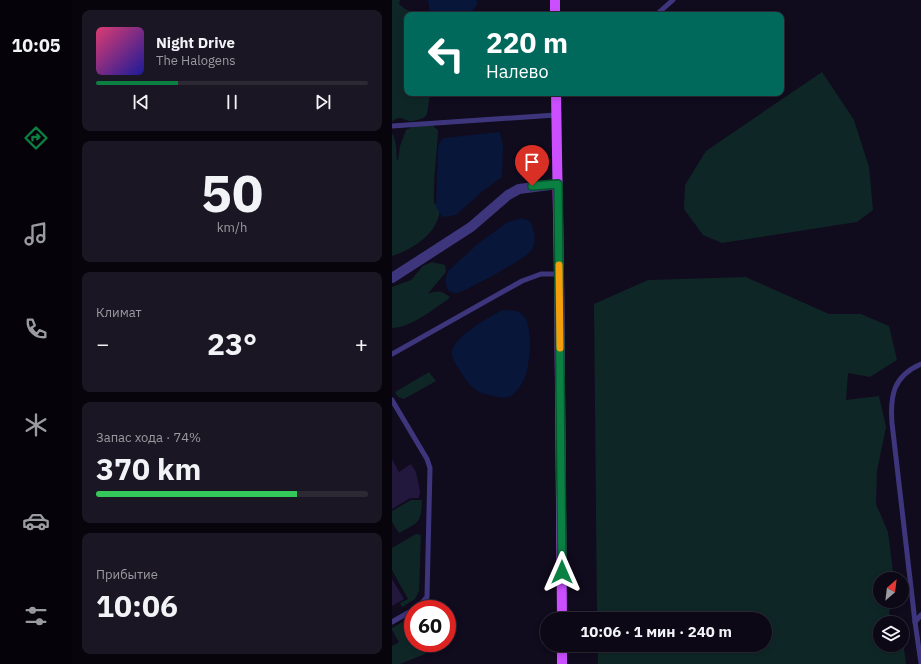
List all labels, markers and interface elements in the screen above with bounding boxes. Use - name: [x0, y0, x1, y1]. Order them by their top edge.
- text: 220 m: [486, 24, 568, 61]
- icon: left: [420, 28, 472, 80]
- text: Night Drive: [156, 33, 235, 52]
- text: 10:05: [11, 34, 61, 57]
- text: The Halogens: [156, 52, 236, 69]
- text: Налево: [486, 60, 549, 83]
- icon: previous: [130, 91, 152, 113]
- icon: pause: [221, 91, 243, 113]
- icon: next: [312, 91, 334, 113]
- icon: directions: [22, 124, 50, 152]
- pin: [515, 145, 549, 186]
- icon: arrive: [521, 151, 543, 173]
- text: 50: [201, 159, 263, 226]
- text: km/h: [217, 219, 247, 236]
- icon: music: [22, 220, 50, 248]
- text: Климат: [96, 304, 142, 321]
- icon: phone: [22, 315, 50, 343]
- text: 23°: [207, 324, 257, 363]
- text: −: [96, 329, 109, 358]
- text: +: [355, 329, 368, 358]
- icon: climate: [22, 411, 50, 439]
- text: Запас хода · 74%: [96, 429, 201, 446]
- text: 370 km: [96, 449, 201, 488]
- icon: car: [22, 507, 50, 535]
- position arrow: [541, 551, 583, 593]
- text: Прибытие: [96, 566, 158, 583]
- north arrow: [873, 572, 909, 608]
- map controls: [873, 572, 909, 652]
- text: 10:06: [96, 586, 178, 625]
- speed limit sign: 60: [404, 600, 456, 652]
- icon: filters: [22, 602, 50, 630]
- button: layers: [873, 616, 909, 652]
- text: 10:06 · 1 мин · 240 m: [580, 622, 732, 641]

